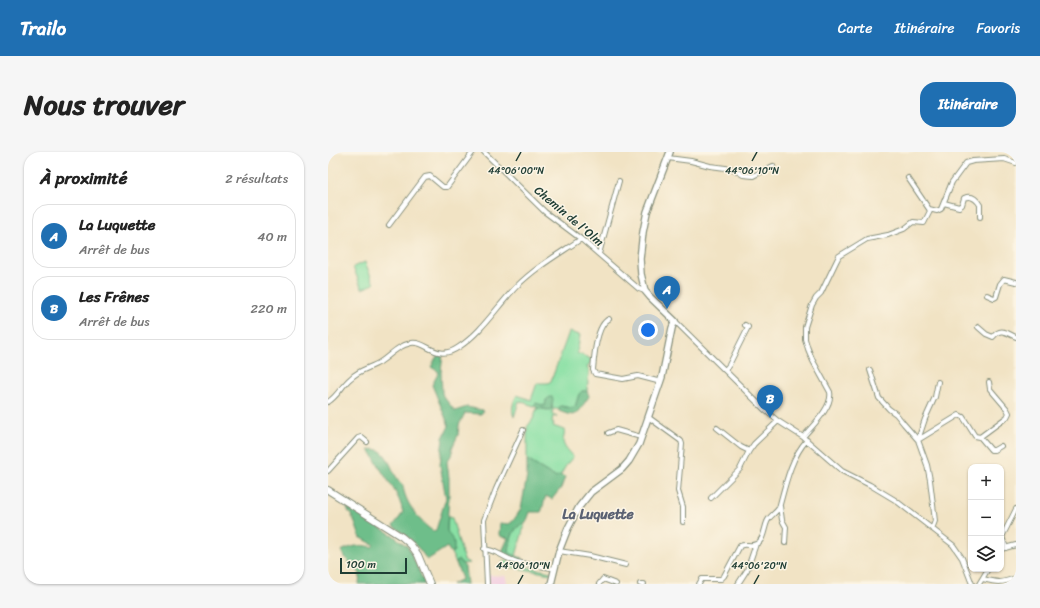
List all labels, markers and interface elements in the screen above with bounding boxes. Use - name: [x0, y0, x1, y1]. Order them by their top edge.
- text: Trailo: [20, 12, 66, 45]
- text: Carte: [838, 16, 873, 41]
- text: Itinéraire: [895, 16, 954, 41]
- text: Favoris: [976, 16, 1020, 41]
- text: Nous trouver: [24, 80, 184, 129]
- button: Itinéraire: [920, 82, 1016, 127]
- text: 44°06'00"N: [488, 162, 544, 180]
- text: 44°06'10"N: [725, 162, 779, 180]
- text: À proximité: [40, 163, 127, 193]
- text: 2 résultats: [225, 167, 288, 190]
- street label: Chemin de l'Olm: [529, 180, 609, 252]
- text: La Luquette: [79, 212, 156, 238]
- text: A: [50, 225, 58, 248]
- text: 40 m: [257, 225, 287, 248]
- text: Arrêt de bus: [79, 238, 150, 261]
- pin: A: [654, 276, 680, 309]
- text: Les Frênes: [79, 284, 149, 310]
- text: B: [50, 297, 58, 320]
- text: 220 m: [250, 297, 287, 320]
- text: Arrêt de bus: [79, 310, 150, 333]
- your location: [638, 320, 658, 340]
- pin: B: [757, 385, 783, 418]
- map controls: [968, 464, 1004, 572]
- button: +: [968, 464, 1004, 500]
- button: −: [968, 500, 1004, 536]
- district label: La Luquette: [562, 502, 634, 527]
- button: layers: [968, 536, 1004, 572]
- text: 100 m: [346, 555, 376, 574]
- scale bar: [340, 556, 407, 575]
- text: 44°06'10"N: [496, 557, 550, 575]
- text: 44°06'20"N: [731, 557, 787, 575]

